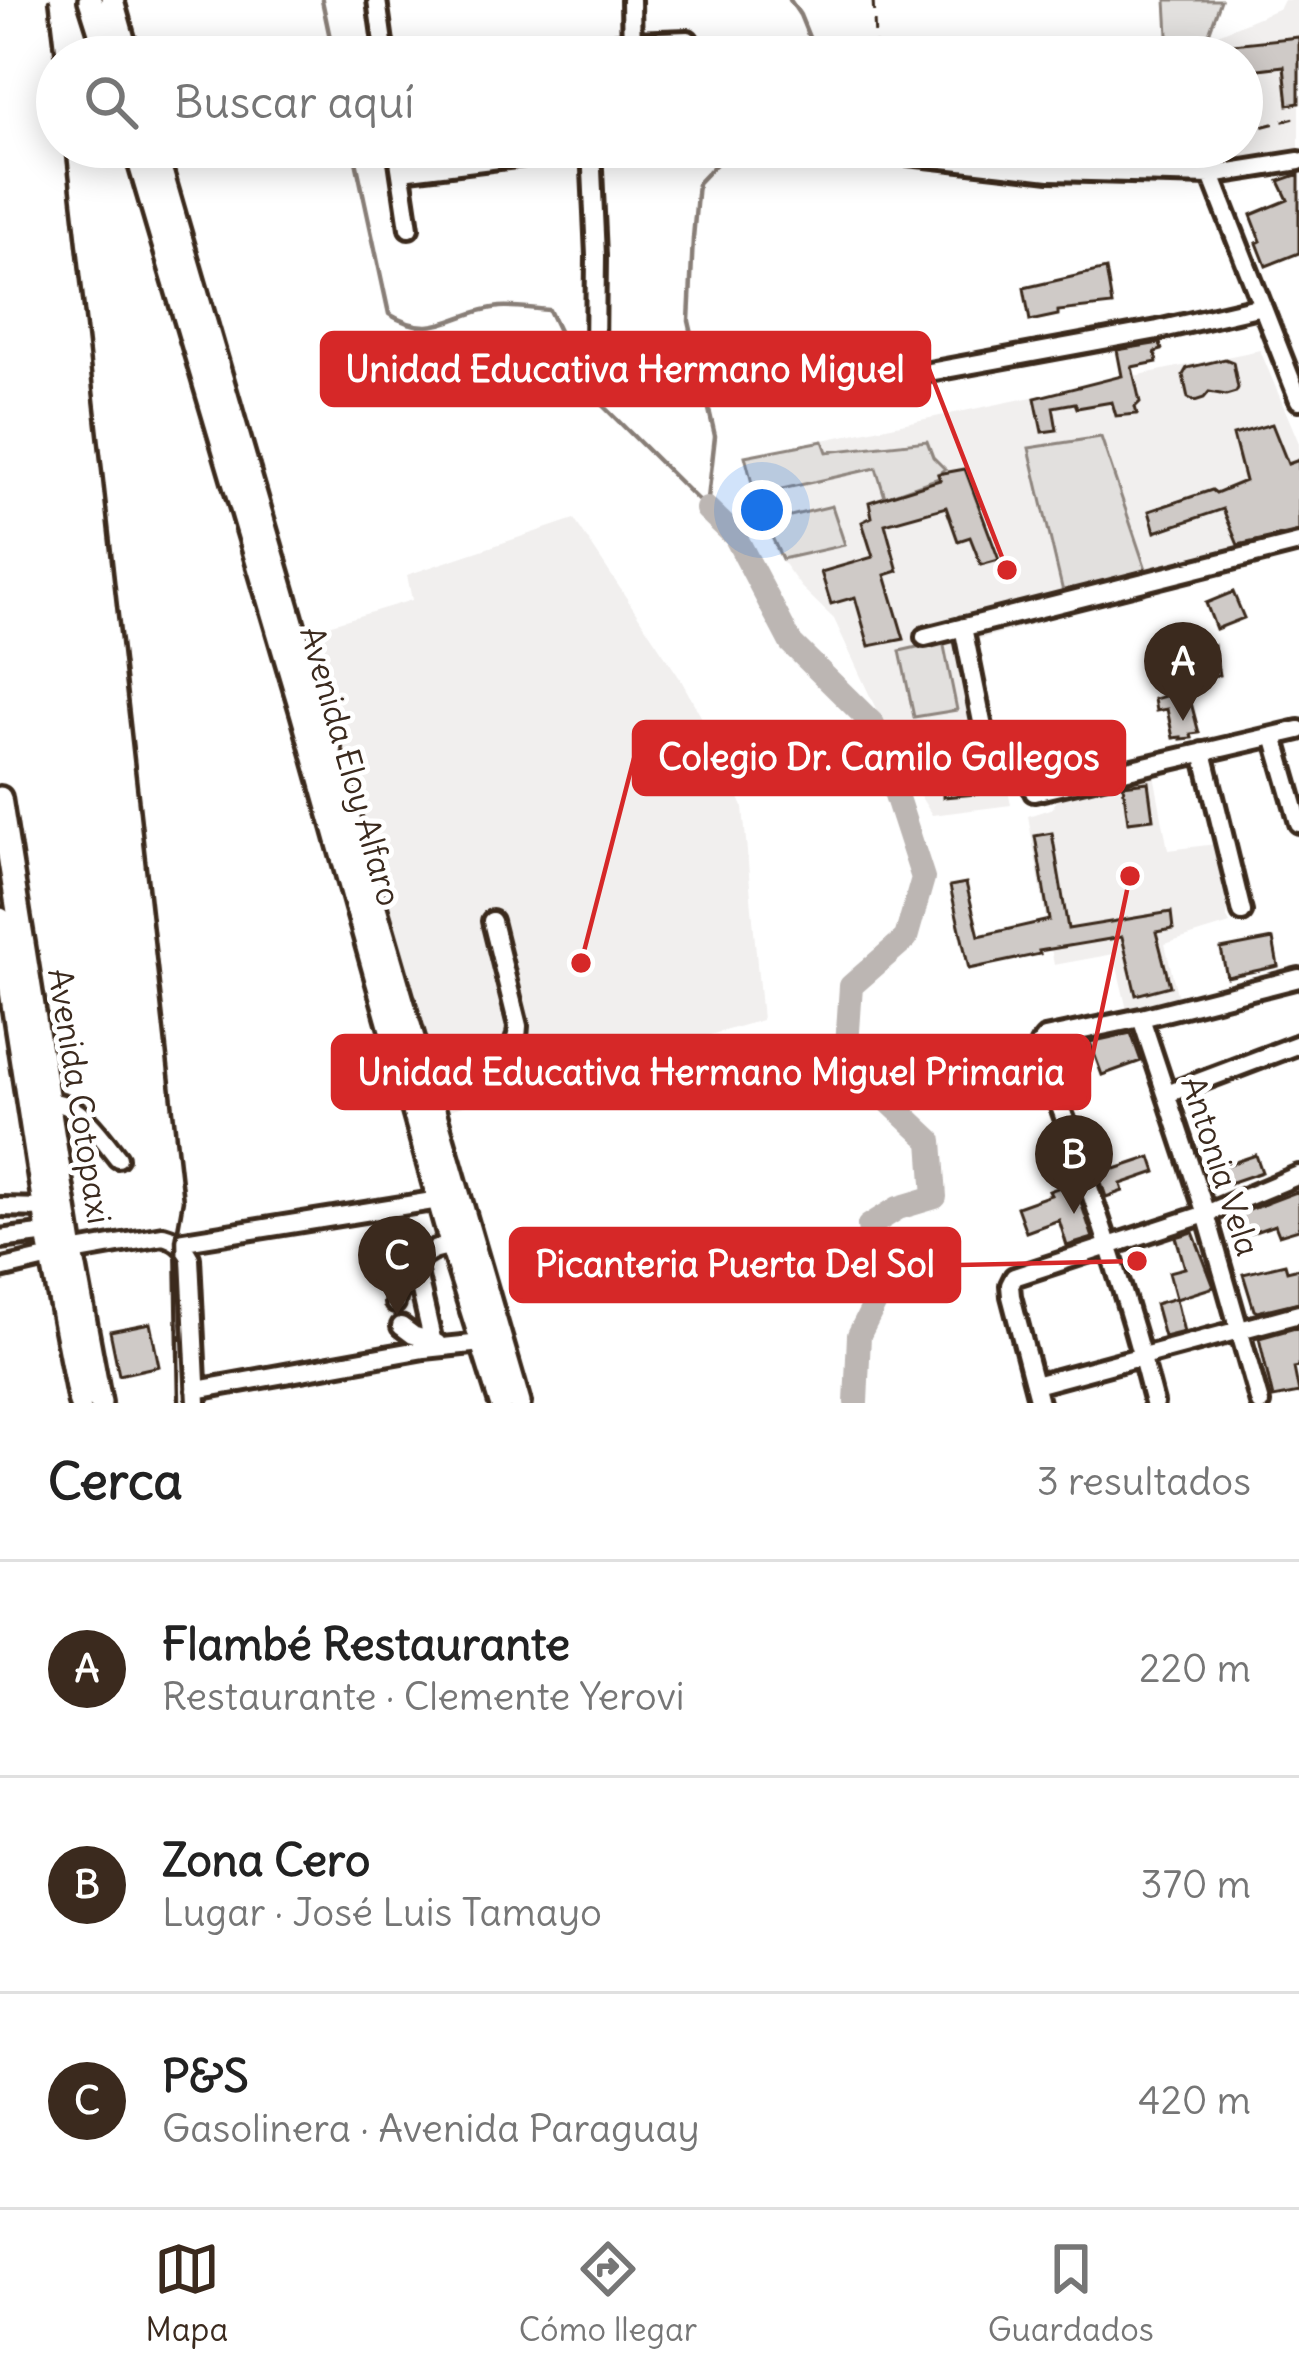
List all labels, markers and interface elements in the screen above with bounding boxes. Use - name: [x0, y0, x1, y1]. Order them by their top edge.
- search box: [36, 36, 1263, 168]
- icon: search: [78, 69, 144, 135]
- text: Buscar aquí: [174, 74, 414, 130]
- callout: Unidad Educativa Hermano Miguel: [322, 333, 929, 405]
- text: Unidad Educativa Hermano Miguel: [345, 347, 905, 392]
- your location: [732, 480, 792, 540]
- street label: Avenida Eloy Alfaro: [291, 621, 411, 911]
- pin: A: [1144, 622, 1222, 721]
- callout: Colegio Dr. Camilo Gallegos: [634, 722, 1124, 794]
- text: Colegio Dr. Camilo Gallegos: [658, 735, 1100, 780]
- street label: Avenida Cotopaxi: [39, 965, 121, 1227]
- callout: Unidad Educativa Hermano Miguel Primaria: [333, 1036, 1089, 1108]
- text: Unidad Educativa Hermano Miguel Primaria: [357, 1050, 1065, 1095]
- street label: Antonia Vela: [1172, 1071, 1270, 1261]
- pin: B: [1035, 1115, 1113, 1214]
- pin: C: [358, 1216, 436, 1315]
- callout: Picanteria Puerta Del Sol: [511, 1229, 959, 1301]
- text: Picanteria Puerta Del Sol: [535, 1242, 935, 1287]
- text: Cerca: [48, 1449, 183, 1513]
- text: 3 resultados: [1037, 1457, 1251, 1506]
- text: Flambé Restaurante: [162, 1616, 570, 1672]
- text: A: [74, 1644, 100, 1693]
- text: 220 m: [1139, 1644, 1251, 1693]
- text: Restaurante · Clemente Yerovi: [162, 1672, 684, 1721]
- text: Zona Cero: [162, 1832, 370, 1888]
- text: B: [74, 1860, 100, 1909]
- text: 370 m: [1141, 1860, 1251, 1909]
- text: Lugar · José Luis Tamayo: [162, 1888, 602, 1937]
- text: P&S: [162, 2048, 249, 2104]
- text: C: [74, 2076, 100, 2125]
- text: 420 m: [1138, 2076, 1251, 2125]
- text: Gasolinera · Avenida Paraguay: [162, 2104, 700, 2153]
- tab: Mapa: [145, 2236, 228, 2350]
- tab: Cómo llegar: [519, 2236, 697, 2350]
- tab: Guardados: [988, 2236, 1154, 2350]

